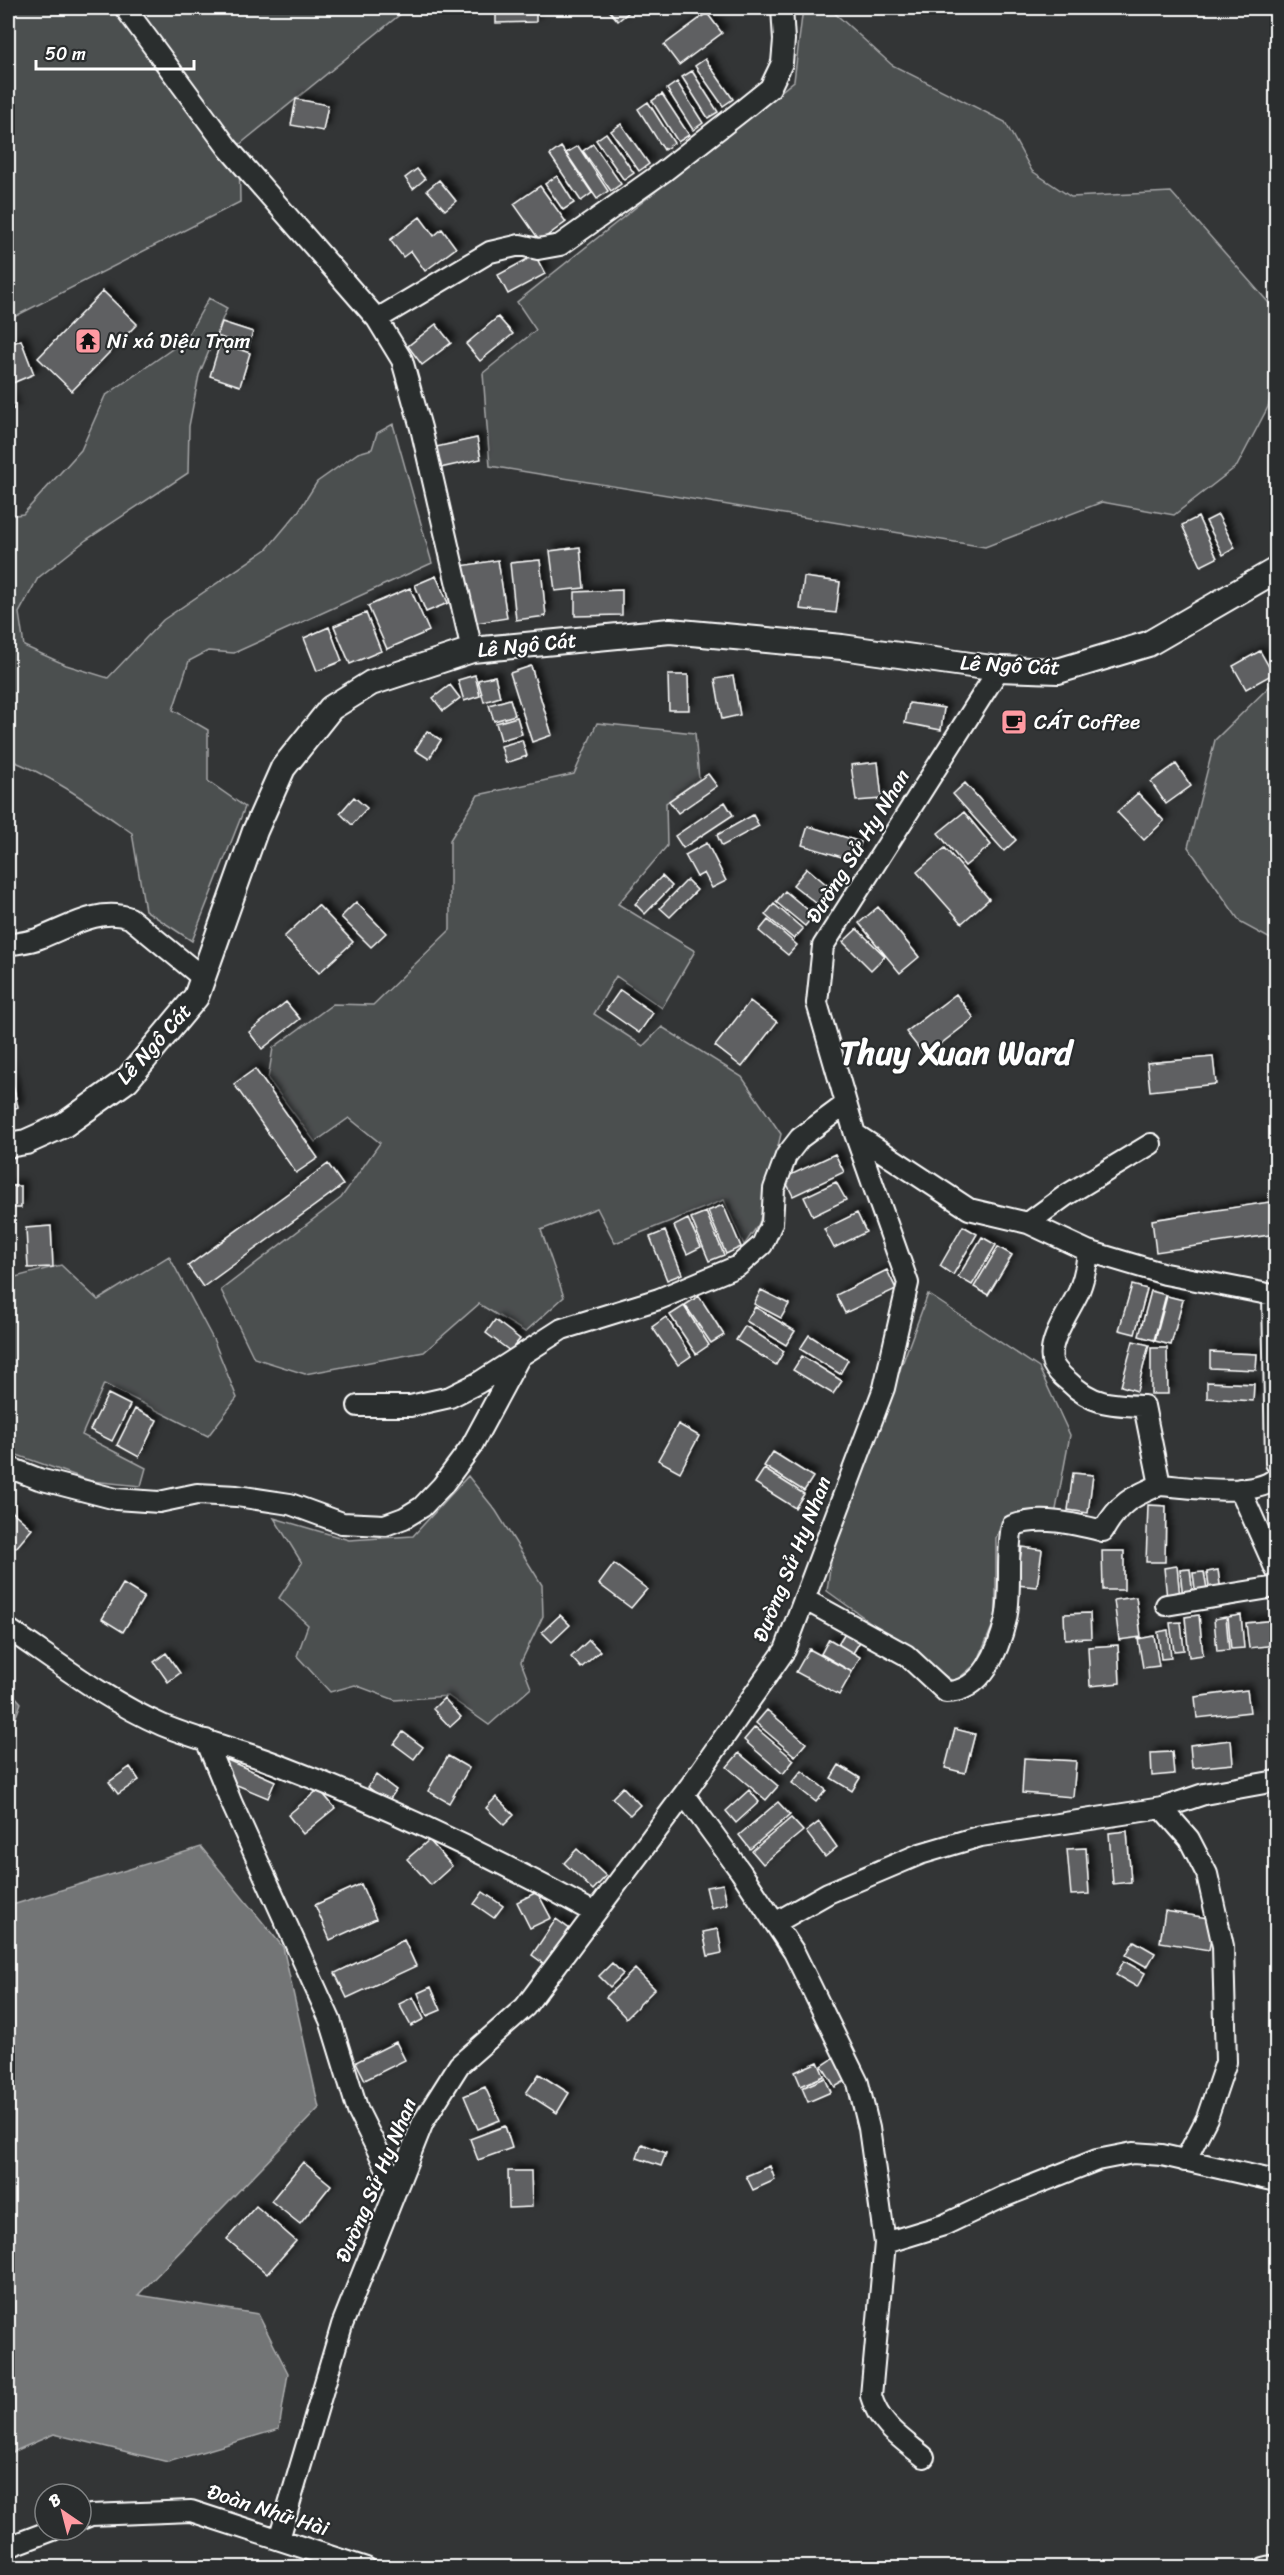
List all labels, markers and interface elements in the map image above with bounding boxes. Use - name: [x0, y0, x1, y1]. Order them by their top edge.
- scale bar: [36, 33, 194, 71]
- text: 50 m: [45, 38, 86, 70]
- place label: Ni xá Diệu Trạm: [107, 322, 250, 360]
- temple icon: Ni xá Diệu Trạm: [73, 326, 103, 356]
- street label: Lê Ngô Cát: [475, 621, 579, 669]
- street label: Lê Ngô Cát: [959, 643, 1061, 687]
- place label: CÁT Coffee: [1034, 703, 1140, 741]
- cafe icon: CÁT Coffee: [999, 707, 1029, 737]
- street label: Đường Sử Hy Nhan: [795, 761, 921, 931]
- street label: Lê Ngô Cát: [107, 994, 201, 1094]
- district label: Thuy Xuan Ward: [840, 1024, 1075, 1082]
- street label: Đường Sử Hy Nhan: [741, 1470, 843, 1648]
- street label: Đường Sử Hy Nhan: [324, 2092, 428, 2268]
- street label: Đoàn Nhữ Hài: [202, 2472, 335, 2548]
- north arrow: [33, 2482, 93, 2542]
- text: B: [42, 2485, 68, 2515]

